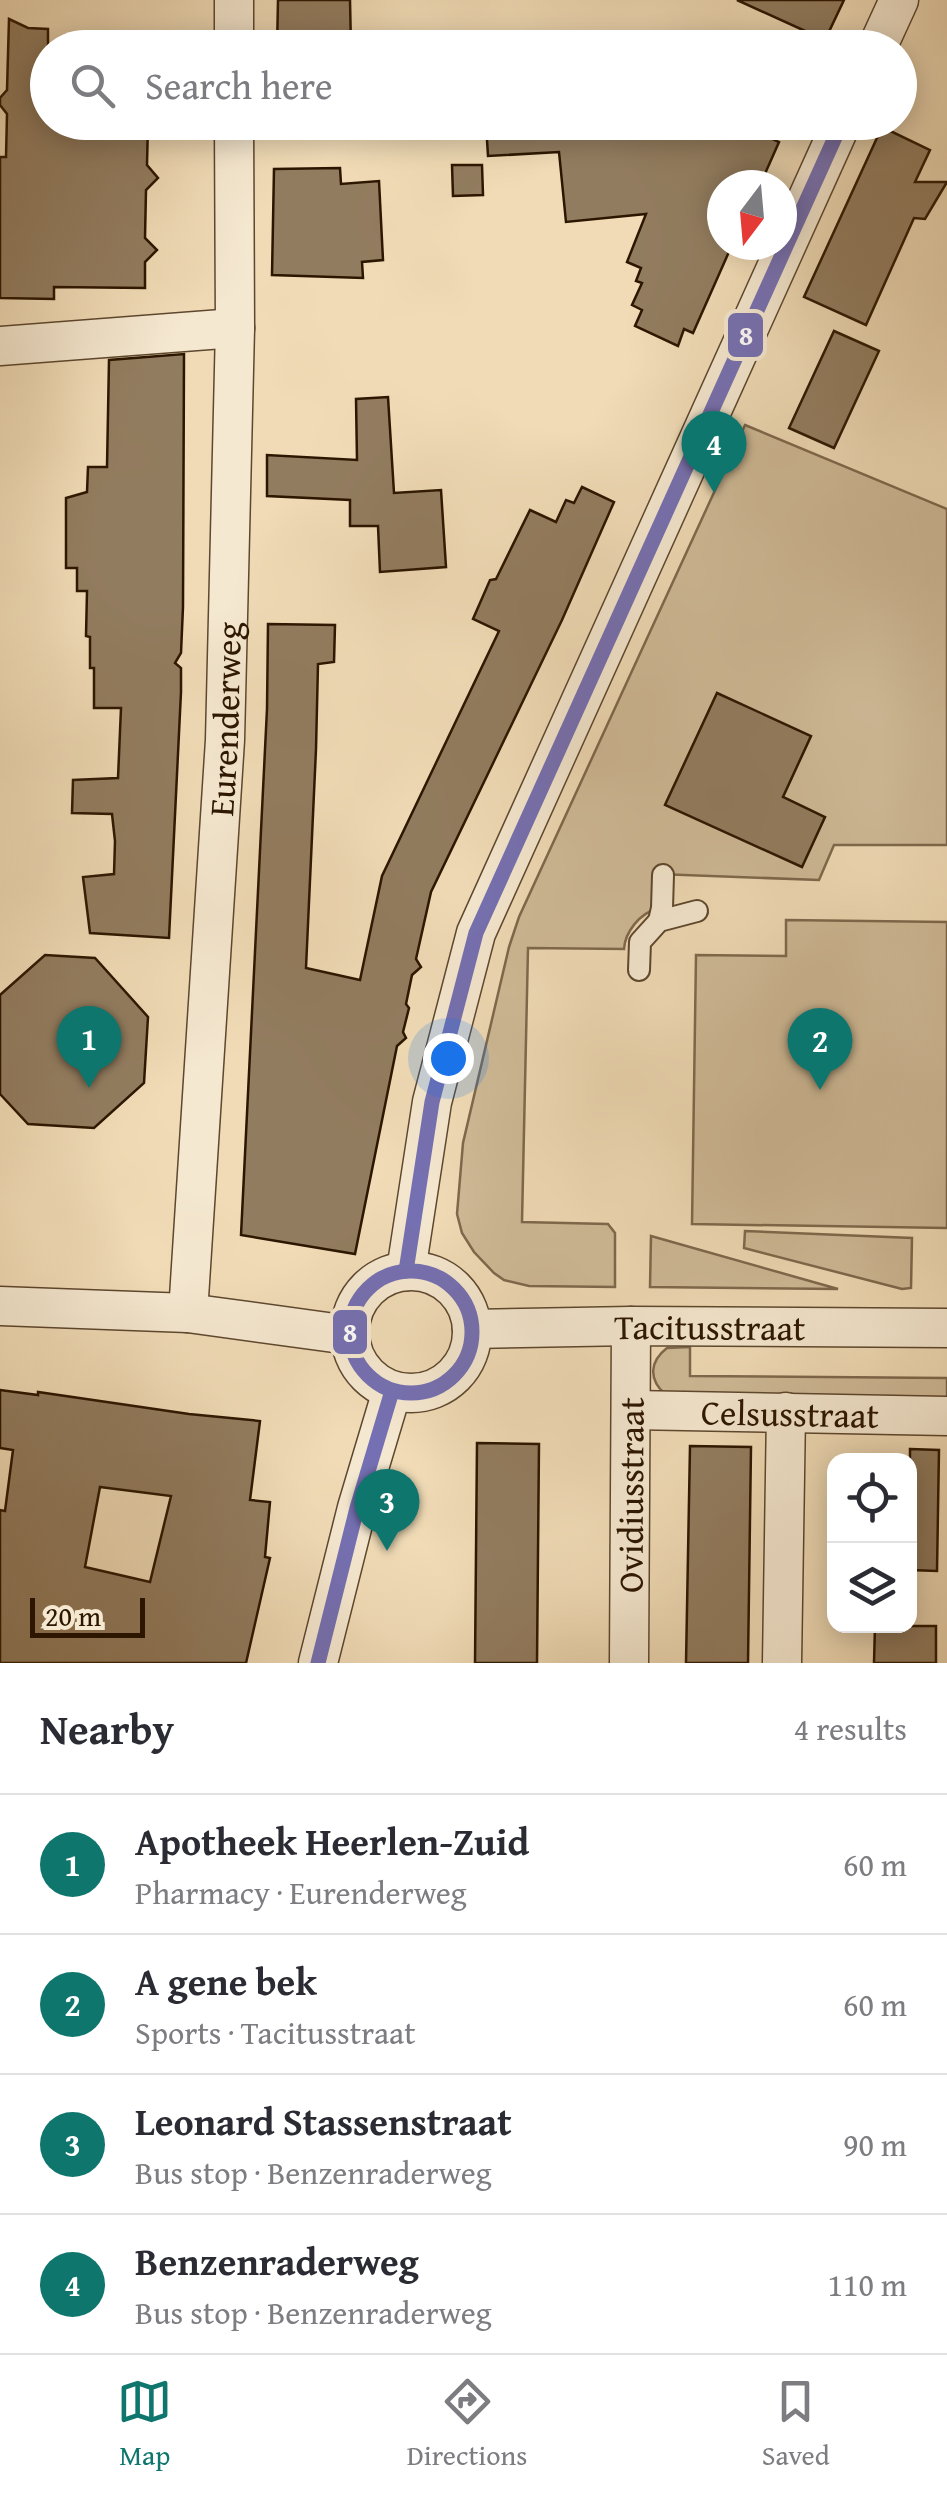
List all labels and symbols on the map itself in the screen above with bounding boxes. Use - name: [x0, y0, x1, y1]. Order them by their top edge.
- north arrow: [707, 170, 797, 260]
- line badge: 8: [726, 311, 765, 359]
- text: 8: [739, 314, 753, 355]
- pin: 4: [682, 410, 746, 493]
- street label: Eurenderweg: [195, 621, 253, 818]
- pin: 1: [56, 1006, 122, 1088]
- pin: 2: [788, 1008, 852, 1090]
- your location: [423, 1033, 474, 1084]
- street label: Tacitusstraat: [614, 1300, 806, 1353]
- line badge: 8: [331, 1308, 369, 1356]
- text: 8: [343, 1311, 357, 1352]
- street label: Celsusstraat: [701, 1386, 879, 1440]
- street label: Ovidiusstraat: [604, 1397, 656, 1593]
- pin: 3: [354, 1468, 420, 1551]
- scale bar: [30, 1593, 145, 1638]

